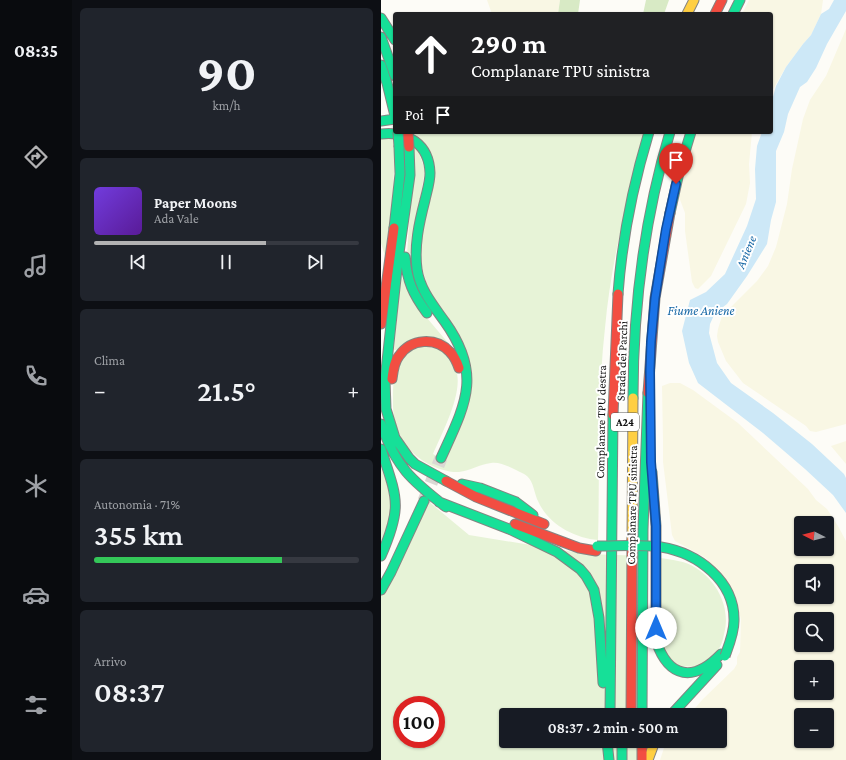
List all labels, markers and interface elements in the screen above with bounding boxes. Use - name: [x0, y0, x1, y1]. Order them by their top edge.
- icon: ahead: [405, 28, 457, 80]
- text: 290 m: [471, 28, 547, 59]
- text: 08:35: [14, 41, 58, 61]
- text: 90: [197, 43, 256, 101]
- text: Complanare TPU sinistra: [471, 61, 650, 81]
- text: km/h: [212, 98, 241, 113]
- icon: arrive: [432, 104, 454, 126]
- text: Poi: [405, 107, 424, 123]
- icon: directions: [22, 143, 50, 171]
- pin: [659, 143, 693, 184]
- icon: arrive: [665, 149, 687, 171]
- text: Paper Moons: [154, 195, 237, 211]
- text: Ada Vale: [154, 211, 199, 226]
- water label: Aniene: [732, 233, 759, 271]
- icon: previous: [127, 251, 149, 273]
- icon: pause: [215, 251, 237, 273]
- icon: next: [304, 251, 326, 273]
- icon: music: [22, 252, 50, 280]
- water label: Fiume Aniene: [667, 303, 735, 318]
- street label: Strada dei Parchi: [614, 321, 630, 401]
- text: Clima: [94, 353, 125, 368]
- icon: phone: [22, 362, 50, 390]
- street label: Complanare TPU destra: [593, 365, 609, 479]
- text: 21.5°: [197, 374, 256, 407]
- text: −: [94, 378, 106, 403]
- text: +: [347, 378, 359, 403]
- road number: A24: [611, 413, 639, 431]
- street label: Complanare TPU sinistra: [624, 445, 640, 565]
- icon: climate: [22, 472, 50, 500]
- text: Autonomia · 71%: [94, 497, 180, 512]
- north arrow: [794, 516, 834, 556]
- map controls: [794, 516, 834, 748]
- text: 355 km: [94, 518, 183, 551]
- button: sound: [794, 564, 834, 604]
- icon: car: [22, 581, 50, 609]
- position arrow: [635, 607, 677, 649]
- button: search: [794, 612, 834, 652]
- text: Arrivo: [94, 654, 126, 669]
- button: +: [794, 660, 834, 700]
- text: 08:37: [94, 675, 165, 708]
- icon: filters: [22, 691, 50, 719]
- speed limit sign: 100: [393, 696, 445, 748]
- button: −: [794, 708, 834, 748]
- text: 08:37 · 2 min · 500 m: [548, 720, 678, 736]

